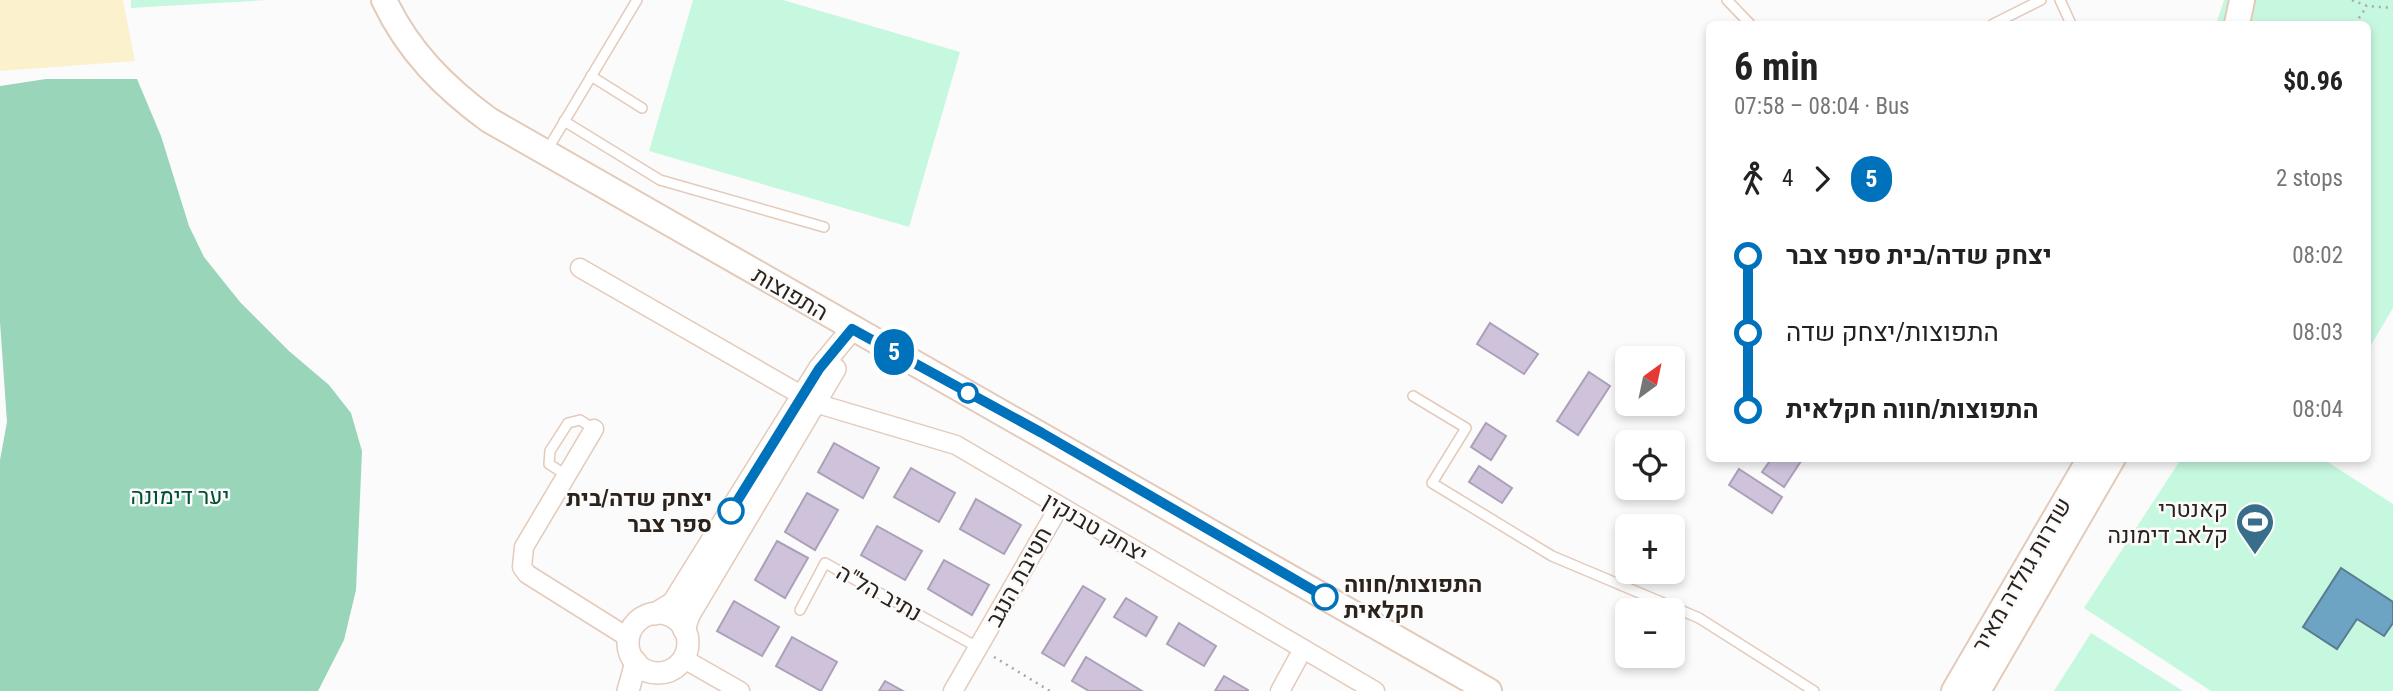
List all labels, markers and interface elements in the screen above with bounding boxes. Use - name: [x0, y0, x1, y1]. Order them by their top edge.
- text: 6 min: [1734, 45, 1818, 89]
- text: $0.96: [2283, 66, 2343, 96]
- text: 07:58 – 08:04 · Bus: [1734, 93, 1910, 120]
- icon: walk: [1734, 160, 1772, 198]
- icon: forward: [1803, 160, 1841, 198]
- text: 4: [1782, 165, 1793, 192]
- text: 5: [1865, 165, 1878, 193]
- text: 2 stops: [2276, 165, 2343, 192]
- text: יצחק שדה/בית ספר צבר: [1786, 240, 2052, 270]
- text: 08:02: [2292, 242, 2343, 269]
- street label: התפוצות: [747, 262, 833, 326]
- text: התפוצות/יצחק שדה: [1786, 317, 1999, 347]
- text: 08:03: [2292, 319, 2343, 346]
- line badge: 5: [871, 329, 917, 375]
- text: 5: [888, 338, 900, 366]
- north arrow: [1615, 346, 1685, 416]
- map controls: [1615, 346, 1685, 668]
- unlabelled marker: [958, 383, 978, 403]
- text: התפוצות/חווה חקלאית: [1786, 394, 2039, 424]
- text: 08:04: [2292, 396, 2343, 423]
- button: locate: [1615, 430, 1685, 500]
- park label: יער דימונה: [131, 483, 229, 510]
- place label: יצחק שדה/בית ספר צבר: [566, 485, 712, 538]
- street label: יצחק טבנקין: [1038, 487, 1152, 569]
- street label: שדרות גולדה מאיר: [1967, 493, 2077, 657]
- place label: קאנטרי קלאב דימונה: [2108, 496, 2228, 549]
- marker: יצחק שדה/בית ספר צבר: [718, 498, 744, 524]
- sports icon: קאנטרי קלאב דימונה: [2234, 501, 2276, 556]
- button: +: [1615, 514, 1685, 584]
- street label: חטיבת הנגב: [981, 522, 1057, 632]
- street label: נתיב הל"ה: [832, 559, 926, 627]
- place label: התפוצות/חווה חקלאית: [1344, 571, 1482, 624]
- marker: התפוצות/חווה חקלאית: [1312, 584, 1338, 610]
- button: −: [1615, 598, 1685, 668]

